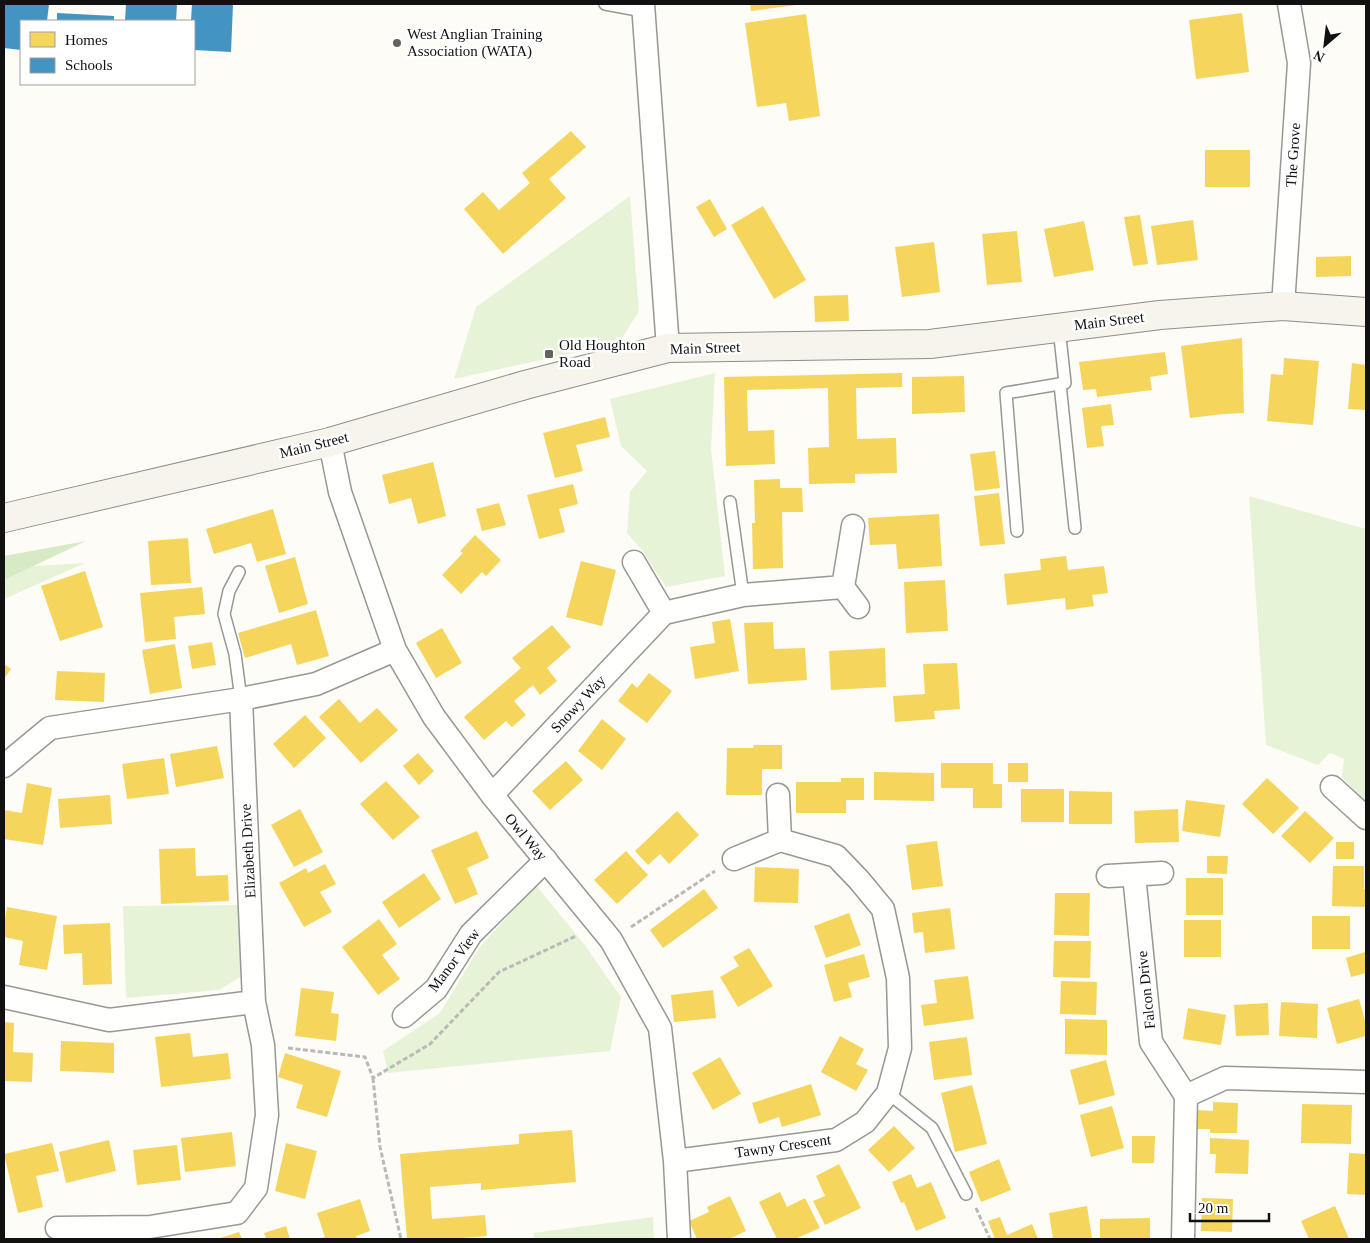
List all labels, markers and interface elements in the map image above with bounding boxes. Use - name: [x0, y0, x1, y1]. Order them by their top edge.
- legend: [20, 20, 195, 85]
- north arrow: [1300, 20, 1350, 70]
- place label: West Anglian Training Association (WATA): [407, 26, 543, 60]
- text: Homes: [65, 32, 108, 48]
- marker: West Anglian Training Association (WATA): [391, 37, 403, 49]
- text: N: [1311, 47, 1327, 65]
- text: Schools: [65, 57, 113, 73]
- street label: The Grove: [1283, 122, 1303, 188]
- street label: Main Street: [1073, 309, 1146, 333]
- place label: Old Houghton Road: [559, 337, 646, 370]
- street label: Main Street: [670, 339, 741, 357]
- marker: Old Houghton Road: [543, 348, 555, 360]
- street label: Main Street: [278, 429, 351, 461]
- street label: Snowy Way: [548, 672, 609, 736]
- street label: Elizabeth Drive: [238, 803, 258, 899]
- street label: Owl Way: [502, 810, 551, 864]
- street label: Manor View: [425, 925, 483, 995]
- street label: Falcon Drive: [1134, 950, 1158, 1030]
- street label: Tawny Crescent: [734, 1131, 833, 1161]
- scale bar: [1190, 1190, 1269, 1222]
- text: 20 m: [1198, 1200, 1229, 1216]

